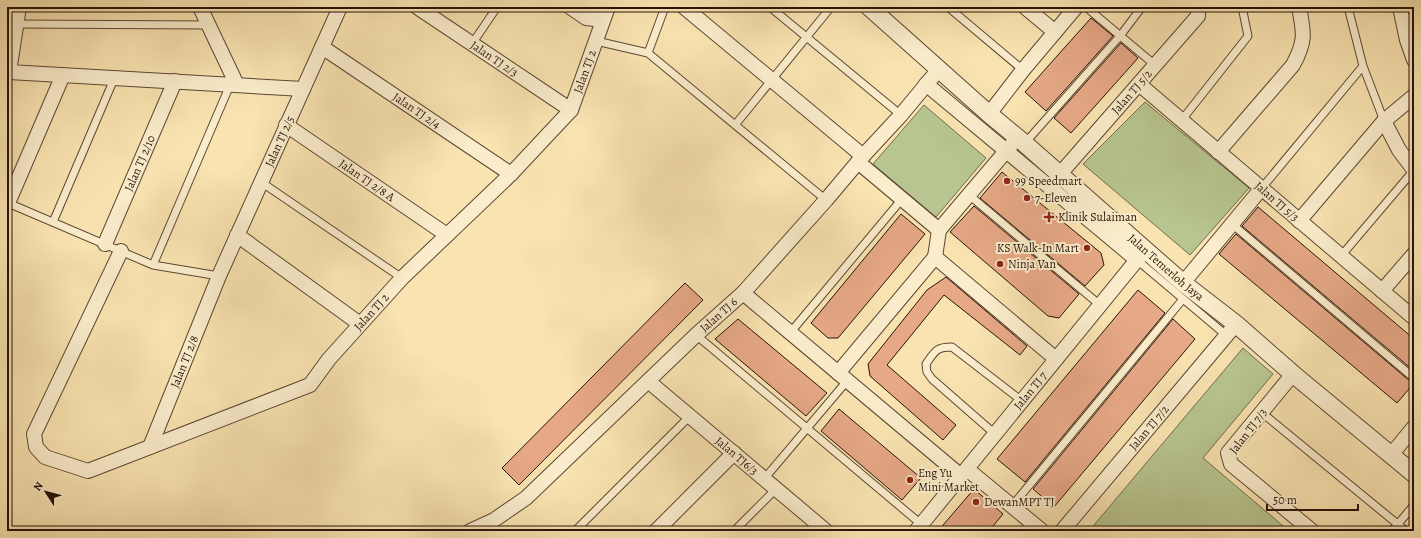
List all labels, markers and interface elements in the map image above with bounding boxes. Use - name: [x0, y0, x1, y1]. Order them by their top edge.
- street label: Jalan TJ 2/3: [467, 37, 521, 80]
- street label: Jalan TJ 2: [570, 47, 600, 96]
- street label: Jalan TJ 5/2: [1108, 66, 1156, 118]
- street label: Jalan TJ 2/4: [389, 89, 444, 133]
- street label: Jalan TJ 2/5: [261, 113, 298, 169]
- street label: Jalan TJ 2/10: [121, 133, 159, 194]
- street label: Jalan TJ 2/8 A: [336, 155, 399, 206]
- place label: 99 Speedmart: [1015, 173, 1082, 189]
- marker: 99 Speedmart: [1002, 176, 1012, 186]
- street label: Jalan TJ 5/3: [1251, 178, 1302, 225]
- place label: 7-Eleven: [1035, 190, 1077, 206]
- marker: 7-Eleven: [1022, 193, 1032, 203]
- place label: Klinik Sulaiman: [1058, 209, 1137, 225]
- marker: Klinik Sulaiman: [1043, 211, 1055, 223]
- street label: Jalan Temerloh Jaya: [1125, 230, 1208, 305]
- place label: KS Walk-In Mart: [997, 240, 1079, 256]
- marker: KS Walk-In Mart: [1082, 243, 1092, 253]
- place label: Ninja Van: [1008, 256, 1056, 272]
- marker: Ninja Van: [995, 259, 1005, 269]
- street label: Jalan TJ 2: [350, 290, 393, 334]
- street label: Jalan TJ 6: [696, 294, 741, 336]
- street label: Jalan TJ 2/8: [167, 333, 202, 390]
- street label: Jalan TJ 7: [1010, 368, 1051, 413]
- street label: Jalan TJ 7/2: [1125, 402, 1173, 454]
- street label: Jalan TJ 7/3: [1226, 405, 1270, 457]
- street label: Jalan TJ6/3: [712, 433, 762, 479]
- place label: Eng Yu Mini Market: [918, 465, 979, 495]
- north arrow: [26, 472, 66, 512]
- marker: Eng Yu Mini Market: [905, 475, 915, 485]
- text: N: [30, 479, 47, 494]
- scale bar: [1267, 486, 1358, 512]
- text: 50 m: [1273, 492, 1297, 508]
- place label: DewanMPT TJ: [984, 494, 1055, 510]
- marker: DewanMPT TJ: [971, 497, 981, 507]

